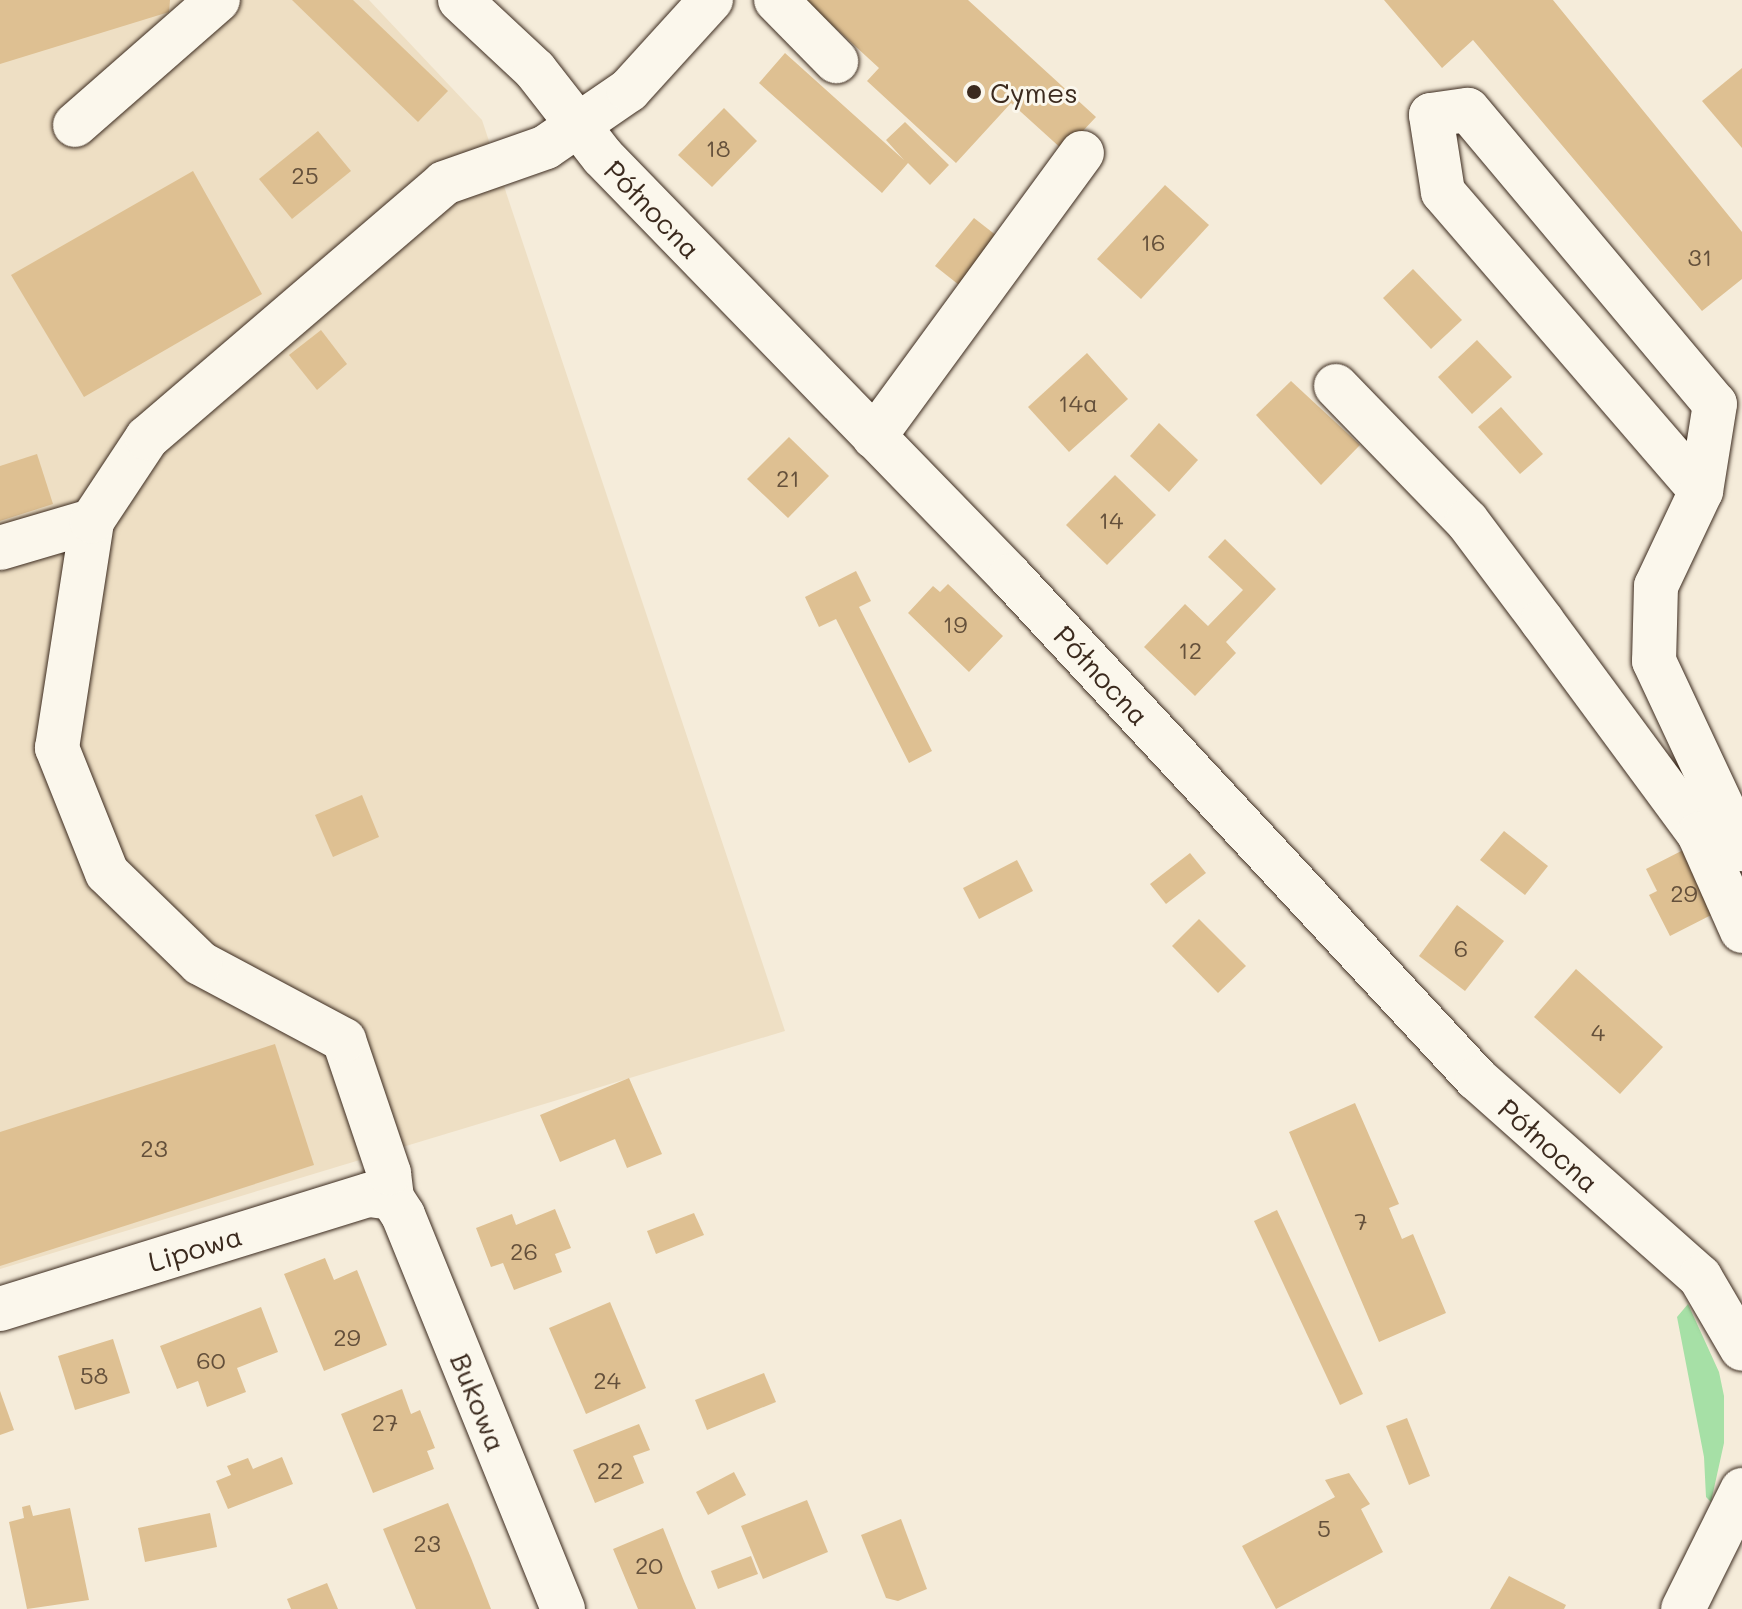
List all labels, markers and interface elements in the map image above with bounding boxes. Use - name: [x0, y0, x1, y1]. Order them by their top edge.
- place label: Cymes: [990, 75, 1078, 109]
- marker: Cymes: [965, 83, 983, 101]
- house number: 18: [705, 134, 731, 162]
- street label: Północna: [598, 153, 708, 265]
- house number: 25: [291, 161, 319, 189]
- house number: 16: [1140, 228, 1166, 256]
- house number: 31: [1688, 243, 1712, 271]
- house number: 14a: [1058, 389, 1098, 417]
- house number: 21: [776, 464, 800, 492]
- house number: 14: [1099, 506, 1123, 534]
- house number: 19: [943, 610, 967, 638]
- street label: Północna: [1047, 618, 1157, 732]
- house number: 12: [1178, 636, 1202, 664]
- house number: 29: [1670, 879, 1698, 907]
- house number: 6: [1454, 934, 1468, 962]
- house number: 4: [1591, 1018, 1605, 1046]
- street label: Północna: [1492, 1091, 1606, 1199]
- house number: 23: [140, 1134, 168, 1162]
- house number: 7: [1354, 1207, 1368, 1235]
- street label: Lipowa: [144, 1218, 246, 1278]
- house number: 26: [510, 1237, 538, 1265]
- house number: 29: [333, 1323, 361, 1351]
- house number: 60: [196, 1346, 226, 1374]
- street label: Bukowa: [444, 1348, 514, 1456]
- house number: 58: [80, 1361, 108, 1389]
- house number: 24: [593, 1366, 621, 1394]
- house number: 27: [372, 1408, 398, 1436]
- house number: 22: [597, 1456, 623, 1484]
- house number: 5: [1317, 1514, 1331, 1542]
- house number: 23: [413, 1529, 441, 1557]
- house number: 20: [635, 1551, 663, 1579]

